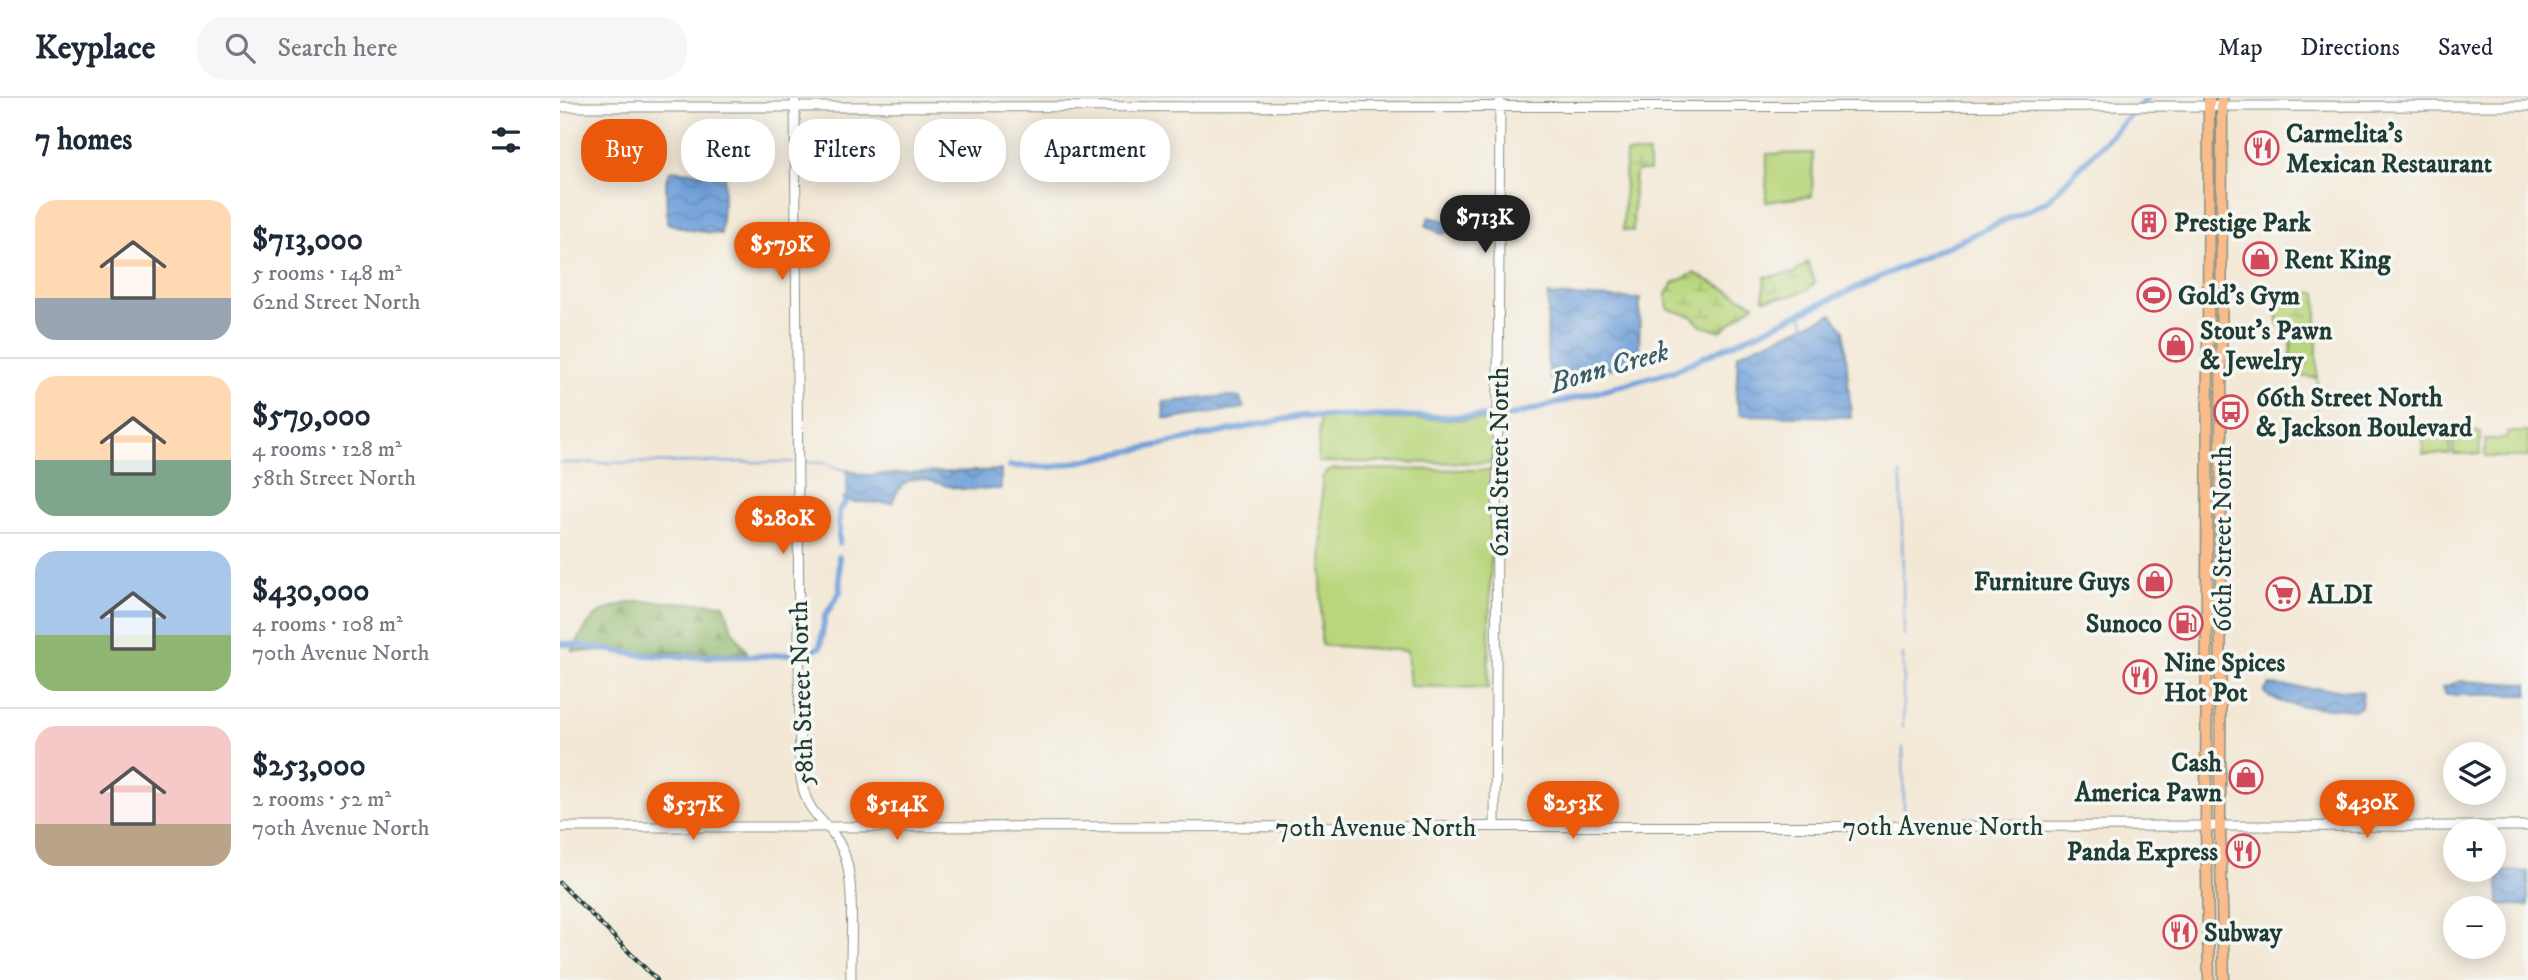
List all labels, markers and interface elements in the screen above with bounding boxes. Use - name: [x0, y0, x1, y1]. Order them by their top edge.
- search box: [197, 17, 687, 80]
- text: Keyplace: [35, 28, 155, 69]
- icon: search: [221, 29, 259, 67]
- text: Search here: [277, 32, 398, 65]
- text: Map: [2218, 33, 2263, 63]
- text: Directions: [2301, 33, 2400, 63]
- text: Saved: [2438, 33, 2493, 63]
- place label: Carmelita's Mexican Restaurant: [2286, 118, 2493, 181]
- chip: Buy: [581, 119, 667, 182]
- chip: Rent: [681, 119, 775, 182]
- chip: Filters: [789, 119, 900, 182]
- chip: New: [914, 119, 1006, 182]
- chip: Apartment: [1020, 119, 1170, 182]
- icon: filters: [487, 121, 525, 159]
- text: 7 homes: [35, 122, 132, 159]
- restaurant icon: Carmelita's Mexican Restaurant: [2243, 129, 2281, 167]
- pin: $713K: [1436, 195, 1534, 255]
- text: $713K: [1456, 203, 1514, 232]
- building icon: Prestige Park: [2130, 203, 2168, 241]
- place label: Prestige Park: [2174, 207, 2312, 240]
- text: $713,000: [252, 222, 363, 259]
- pin: $579K: [733, 222, 831, 282]
- icon: home: [91, 228, 175, 312]
- text: $579K: [750, 230, 814, 259]
- shop icon: Rent King: [2241, 240, 2279, 278]
- place label: Rent King: [2284, 244, 2392, 277]
- text: 5 rooms · 148 m²: [252, 259, 402, 288]
- sports icon: Gold's Gym: [2135, 276, 2173, 314]
- place label: Gold's Gym: [2178, 280, 2301, 313]
- text: 62nd Street North: [252, 288, 420, 317]
- place label: Stout's Pawn & Jewelry: [2200, 315, 2333, 378]
- shop icon: Stout's Pawn & Jewelry: [2157, 326, 2195, 364]
- water label: Bonn Creek: [1545, 334, 1673, 401]
- street label: 62nd Street North: [1484, 366, 1517, 557]
- place label: 66th Street North & Jackson Boulevard: [2256, 382, 2473, 445]
- bus stop icon: 66th Street North & Jackson Boulevard: [2212, 393, 2250, 431]
- text: $579,000: [252, 398, 371, 435]
- icon: home: [91, 404, 175, 488]
- text: 4 rooms · 128 m²: [252, 435, 402, 464]
- street label: 66th Street North: [2207, 445, 2240, 632]
- text: 58th Street North: [252, 464, 416, 493]
- pin: $280K: [734, 496, 832, 556]
- text: $280K: [751, 504, 815, 533]
- shop icon: Furniture Guys: [2136, 562, 2174, 600]
- place label: Furniture Guys: [1974, 566, 2130, 599]
- text: $430,000: [252, 573, 369, 610]
- supermarket icon: ALDI: [2264, 575, 2302, 613]
- icon: home: [91, 579, 175, 663]
- place label: ALDI: [2307, 579, 2373, 612]
- street label: 58th Street North: [783, 599, 822, 786]
- fuel station icon: Sunoco: [2167, 604, 2205, 642]
- place label: Sunoco: [2086, 608, 2162, 641]
- text: 4 rooms · 108 m²: [252, 610, 403, 639]
- text: 70th Avenue North: [252, 639, 430, 668]
- place label: Nine Spices Hot Pot: [2164, 647, 2286, 710]
- restaurant icon: Nine Spices Hot Pot: [2121, 658, 2159, 696]
- map controls: [2443, 742, 2506, 959]
- button: layers: [2443, 742, 2506, 805]
- place label: Cash America Pawn: [2074, 747, 2222, 810]
- text: $253,000: [252, 748, 366, 785]
- icon: home: [91, 754, 175, 838]
- shop icon: Cash America Pawn: [2227, 758, 2265, 796]
- pin: $430K: [2318, 780, 2416, 840]
- pin: $537K: [644, 782, 742, 842]
- pin: $514K: [848, 782, 946, 842]
- pin: $253K: [1524, 782, 1622, 841]
- text: 2 rooms · 52 m²: [252, 785, 391, 814]
- text: $430K: [2336, 788, 2398, 817]
- text: $253K: [1543, 789, 1603, 818]
- text: $537K: [663, 790, 723, 819]
- text: $514K: [866, 790, 928, 819]
- street label: 70th Avenue North: [1843, 811, 2044, 844]
- street label: 70th Avenue North: [1276, 812, 1477, 845]
- text: 70th Avenue North: [252, 814, 430, 843]
- button: +: [2443, 819, 2506, 882]
- restaurant icon: Panda Express: [2224, 832, 2262, 870]
- place label: Panda Express: [2067, 836, 2218, 869]
- button: −: [2443, 896, 2506, 959]
- restaurant icon: Subway: [2161, 913, 2199, 951]
- place label: Subway: [2204, 917, 2283, 950]

